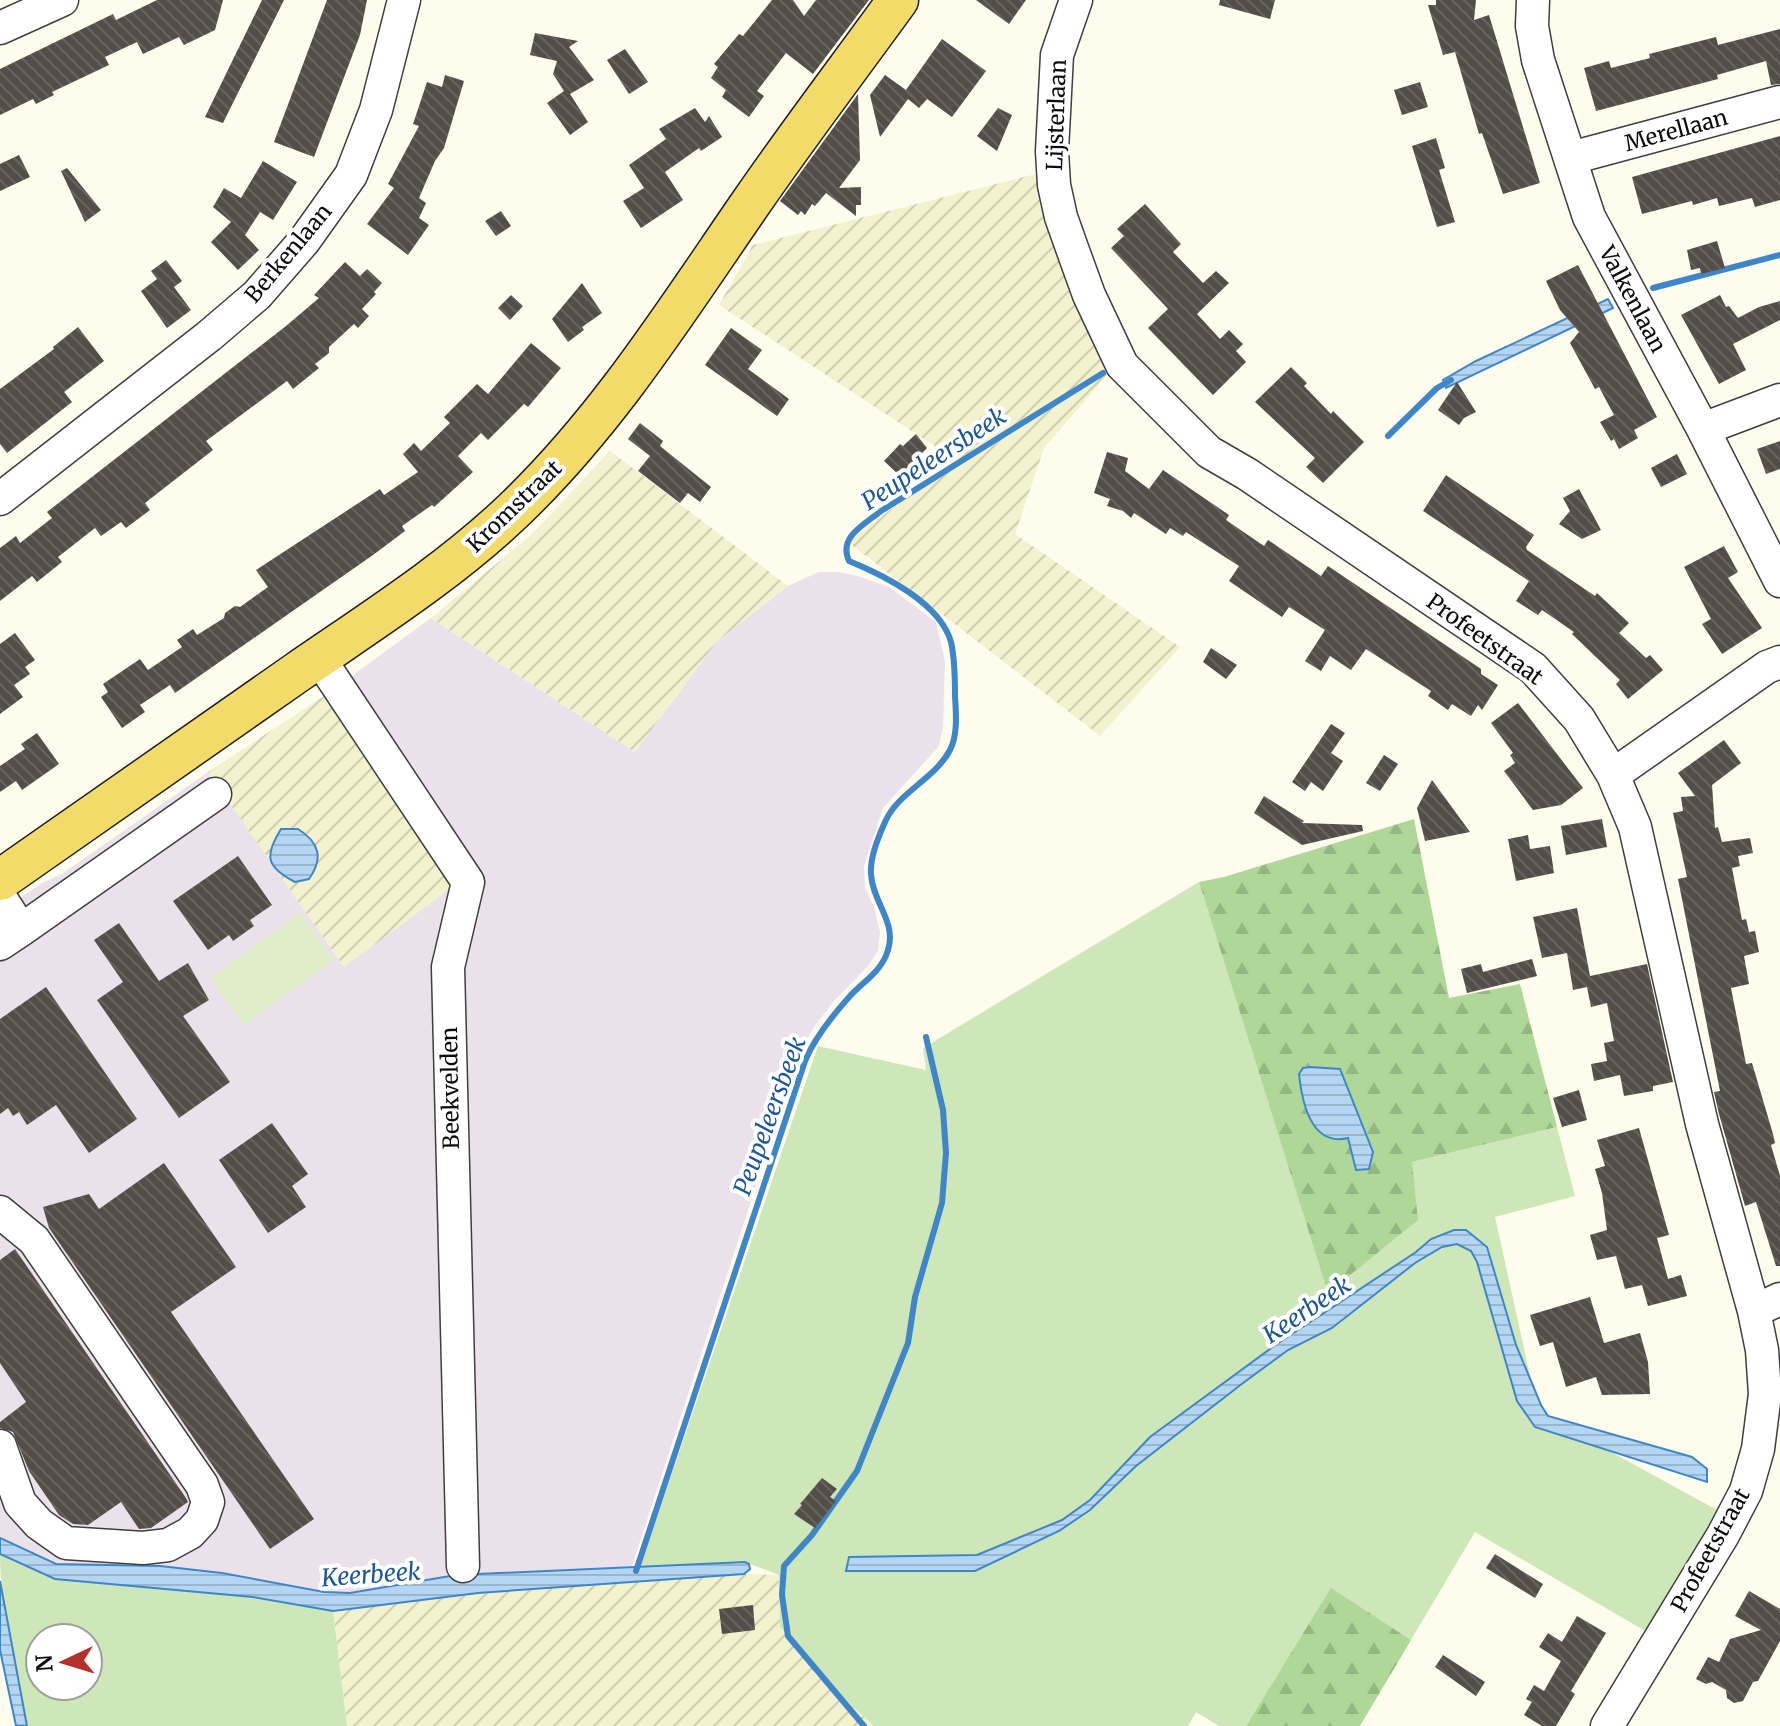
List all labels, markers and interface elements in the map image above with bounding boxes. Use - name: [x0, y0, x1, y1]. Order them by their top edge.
- street label: Lijsterlaan: [1040, 58, 1072, 171]
- street label: Merellaan: [1621, 103, 1731, 157]
- street label: Berkenlaan: [238, 197, 338, 308]
- street label: Valkenlaan: [1593, 240, 1673, 358]
- water label: Peupeleersbeek: [856, 400, 1012, 517]
- street label: Kromstraat: [461, 454, 568, 558]
- street label: Profeetstraat: [1421, 587, 1549, 691]
- street label: Beekvelden: [435, 1026, 465, 1150]
- water label: Peupeleersbeek: [727, 1032, 813, 1199]
- water label: Keerbeek: [1256, 1269, 1357, 1351]
- street label: Profeetstraat: [1664, 1483, 1756, 1617]
- water label: Keerbeek: [319, 1556, 422, 1593]
- north arrow: [24, 1622, 104, 1702]
- text: N: [29, 1653, 59, 1673]

